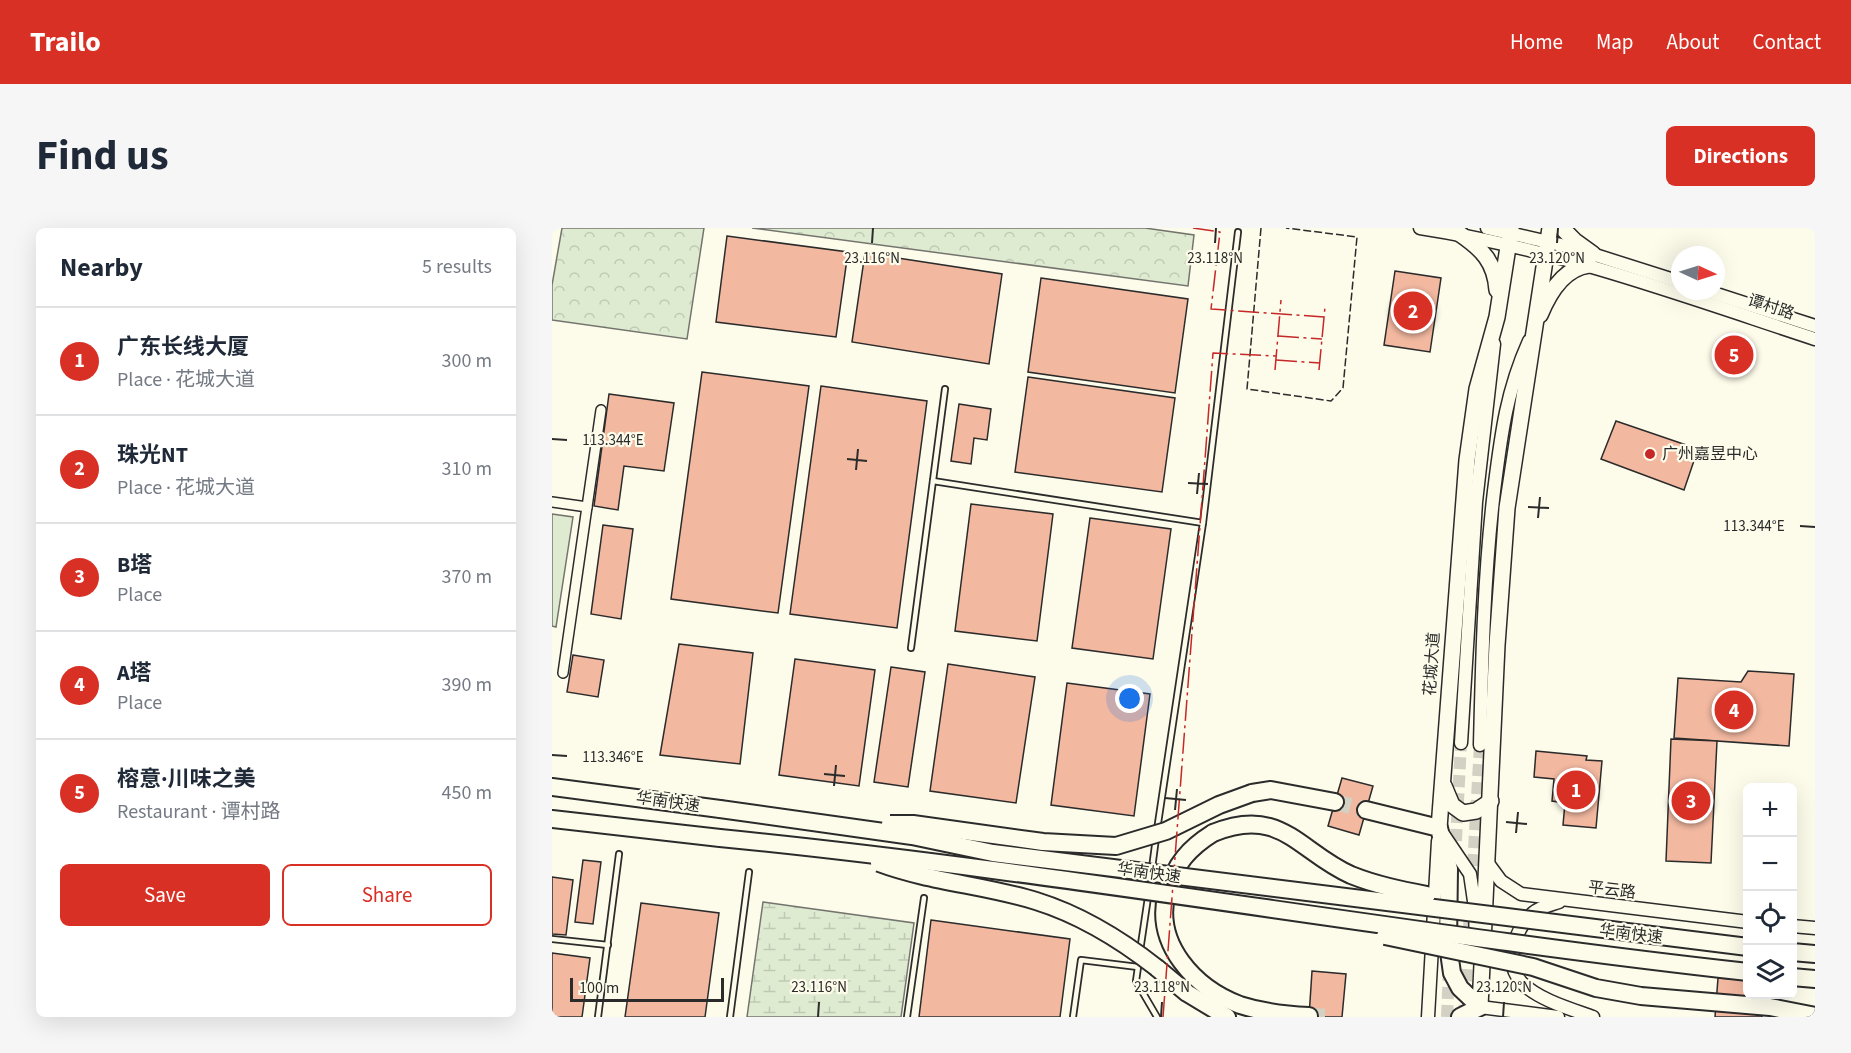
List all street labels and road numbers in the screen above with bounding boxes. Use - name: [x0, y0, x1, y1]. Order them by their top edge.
- street label: 谭村路: [1745, 289, 1797, 325]
- street label: 花城大道: [1419, 631, 1445, 697]
- street label: 华南快速: [635, 787, 701, 817]
- street label: 华南快速: [1116, 858, 1182, 888]
- street label: 平云路: [1587, 876, 1637, 904]
- street label: 华南快速: [1598, 919, 1664, 949]

